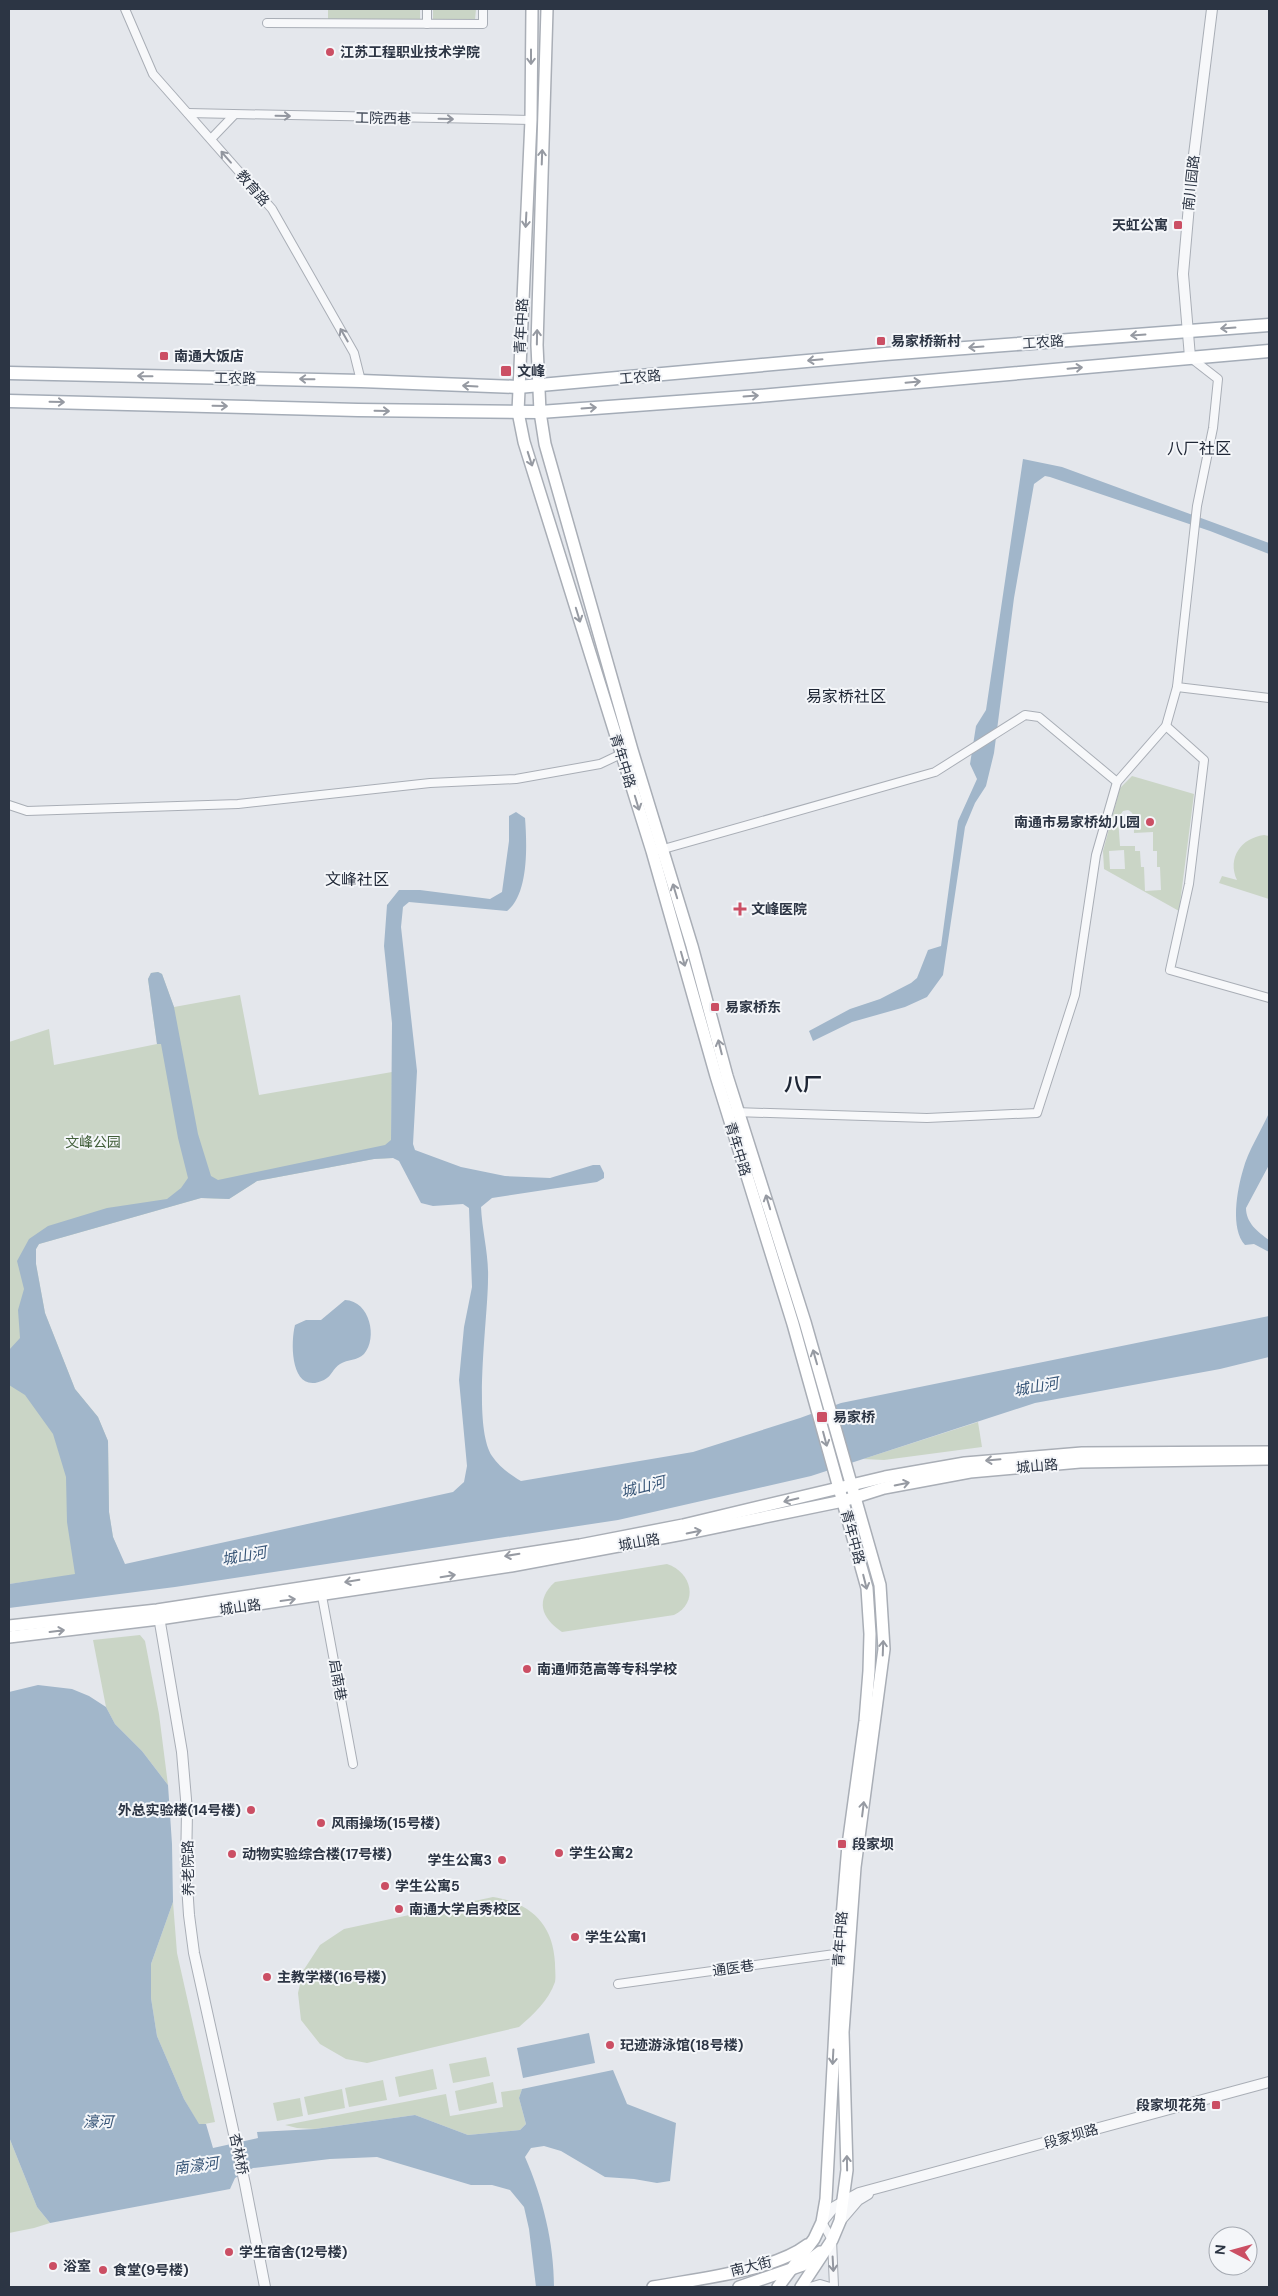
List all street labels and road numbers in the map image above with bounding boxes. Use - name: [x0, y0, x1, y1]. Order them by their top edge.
- street label: 工院西巷: [355, 109, 411, 127]
- street label: 南川园路: [1179, 154, 1203, 212]
- street label: 教育路: [232, 166, 274, 210]
- street label: 青年中路: [511, 298, 531, 354]
- street label: 工农路: [1021, 332, 1065, 352]
- street label: 工农路: [618, 366, 662, 388]
- street label: 工农路: [214, 369, 256, 387]
- street label: 青年中路: [606, 732, 640, 790]
- street label: 青年中路: [721, 1120, 755, 1178]
- street label: 城山路: [1015, 1455, 1059, 1477]
- street label: 青年中路: [837, 1508, 869, 1566]
- street label: 城山路: [617, 1529, 661, 1555]
- street label: 城山路: [218, 1595, 262, 1619]
- street label: 启南巷: [325, 1658, 351, 1702]
- street label: 养老院路: [179, 1840, 197, 1896]
- street label: 青年中路: [829, 1910, 851, 1968]
- street label: 通医巷: [711, 1956, 755, 1980]
- street label: 段家坝路: [1042, 2120, 1100, 2152]
- street label: 杏林桥: [226, 2132, 252, 2176]
- street label: 南大街: [728, 2252, 774, 2280]

